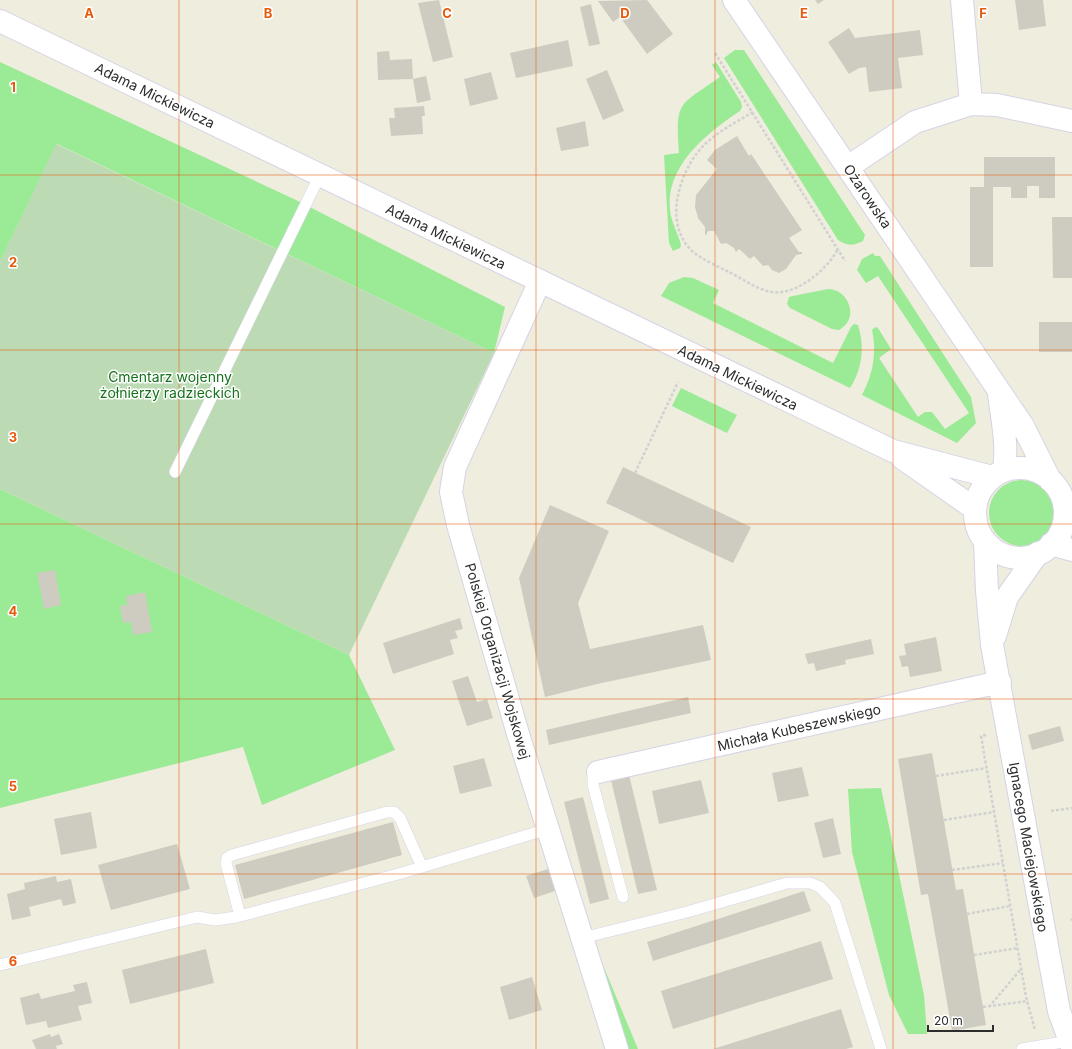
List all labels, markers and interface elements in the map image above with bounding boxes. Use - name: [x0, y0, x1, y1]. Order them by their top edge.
- text: A: [84, 5, 94, 21]
- text: B: [264, 5, 273, 21]
- text: C: [442, 5, 452, 21]
- text: D: [620, 5, 630, 21]
- text: E: [800, 5, 808, 21]
- text: F: [979, 5, 987, 21]
- street label: Adama Mickiewicza: [92, 59, 218, 131]
- text: 1: [10, 79, 16, 95]
- street label: Ożarowska: [840, 161, 896, 231]
- street label: Adama Mickiewicza: [383, 200, 509, 272]
- text: 2: [9, 254, 17, 270]
- street label: Adama Mickiewicza: [675, 341, 801, 413]
- park label: Cmentarz wojenny żołnierzy radzieckich: [100, 368, 240, 401]
- text: 3: [9, 429, 17, 445]
- street label: Polskiej Organizacji Wojskowej: [462, 561, 534, 761]
- text: 4: [9, 603, 18, 619]
- street label: Michała Kubeszewskiego: [716, 700, 882, 754]
- street label: Ignacego Maciejowskiego: [1006, 761, 1052, 933]
- text: 5: [9, 778, 17, 794]
- text: 6: [9, 953, 17, 969]
- scale bar: [928, 1007, 993, 1033]
- text: 20 m: [934, 1013, 963, 1028]

